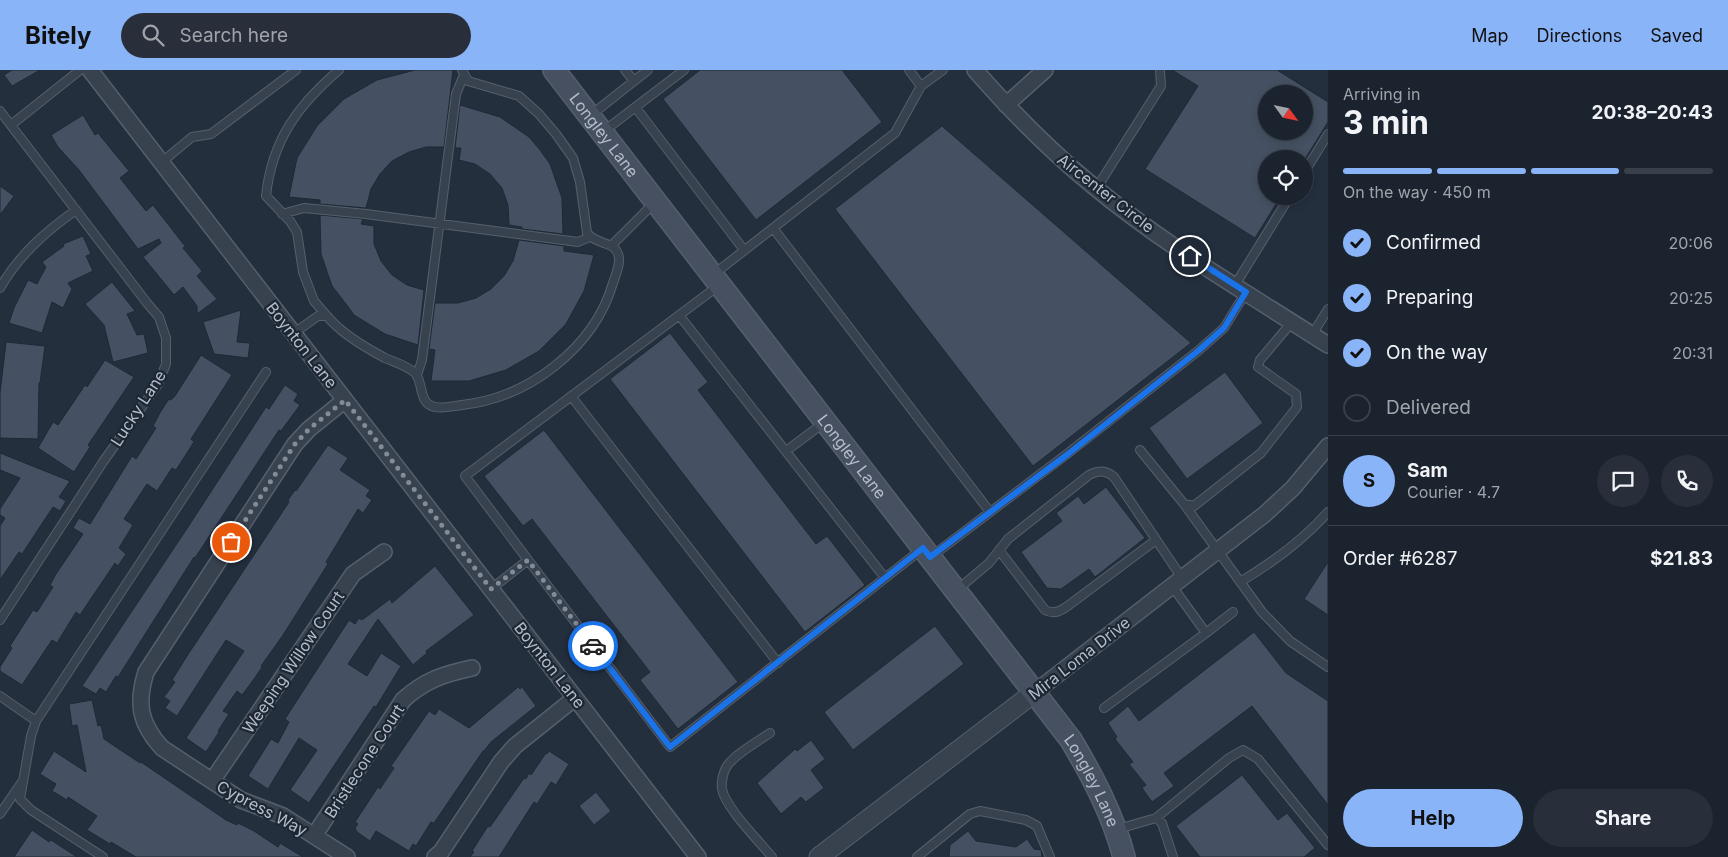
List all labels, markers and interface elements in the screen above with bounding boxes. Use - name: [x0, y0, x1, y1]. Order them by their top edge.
- search box: [121, 13, 471, 58]
- text: Bitely: [25, 21, 91, 50]
- icon: search: [139, 21, 167, 49]
- text: Search here: [179, 24, 288, 47]
- text: Map: [1471, 25, 1509, 46]
- text: Directions: [1537, 25, 1622, 46]
- text: Saved: [1650, 25, 1703, 46]
- text: Arriving in: [1343, 84, 1420, 104]
- north arrow: [1258, 85, 1312, 140]
- map controls: [1258, 85, 1313, 205]
- street label: Longley Lane: [565, 89, 643, 181]
- text: 20:38–20:43: [1592, 101, 1713, 124]
- text: 3 min: [1343, 103, 1429, 142]
- street label: Aircenter Circle: [1054, 149, 1158, 237]
- button: locate: [1258, 150, 1313, 205]
- text: On the way · 450 m: [1343, 182, 1491, 202]
- icon: check: [1343, 229, 1371, 257]
- text: Confirmed: [1386, 231, 1481, 254]
- text: 20:06: [1669, 233, 1713, 253]
- pin: [1169, 235, 1211, 277]
- icon: home: [1176, 242, 1204, 270]
- icon: check: [1343, 284, 1371, 312]
- text: Preparing: [1386, 286, 1473, 309]
- text: 20:25: [1669, 288, 1713, 308]
- street label: Boynton Lane: [262, 298, 342, 392]
- icon: check: [1343, 339, 1371, 367]
- text: On the way: [1386, 341, 1488, 364]
- text: 20:31: [1672, 343, 1713, 363]
- street label: Lucky Lane: [106, 366, 170, 450]
- text: Delivered: [1386, 396, 1471, 419]
- street label: Longley Lane: [813, 410, 891, 502]
- button: chat: [1597, 455, 1649, 507]
- button: phone: [1661, 455, 1713, 507]
- text: Sam: [1407, 459, 1448, 482]
- text: S: [1363, 469, 1375, 492]
- text: Courier · 4.7: [1407, 482, 1500, 502]
- pin: [210, 521, 252, 563]
- icon: bag: [217, 528, 245, 556]
- text: Order #6287: [1343, 547, 1457, 570]
- text: $21.83: [1650, 547, 1713, 570]
- street label: Weeping Willow Court: [238, 587, 348, 737]
- street label: Mira Loma Drive: [1024, 612, 1134, 704]
- street label: Boynton Lane: [510, 618, 590, 712]
- courier: [568, 621, 618, 671]
- icon: car: [579, 632, 607, 660]
- street label: Bristlecone Court: [320, 700, 408, 822]
- street label: Longley Lane: [1060, 730, 1123, 830]
- street label: Cypress Way: [213, 776, 311, 840]
- button: Help: [1343, 789, 1523, 847]
- button: Share: [1533, 789, 1713, 847]

